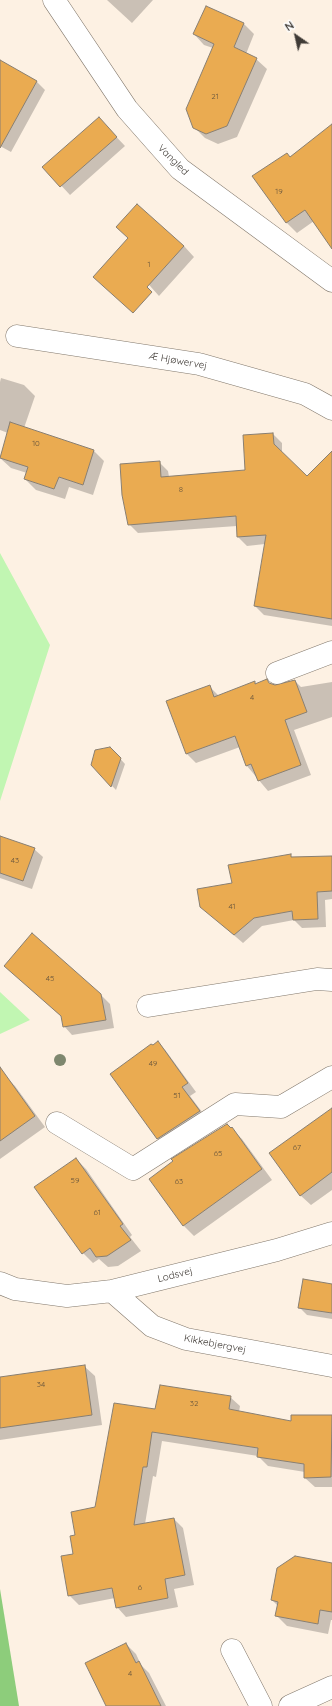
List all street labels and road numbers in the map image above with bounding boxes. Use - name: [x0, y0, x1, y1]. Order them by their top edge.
- street label: Vangled: [155, 142, 191, 178]
- street label: Æ Hjøwervej: [148, 350, 208, 372]
- street label: Lodsvej: [156, 1265, 194, 1285]
- street label: Kikkebjergvej: [183, 1332, 247, 1356]

